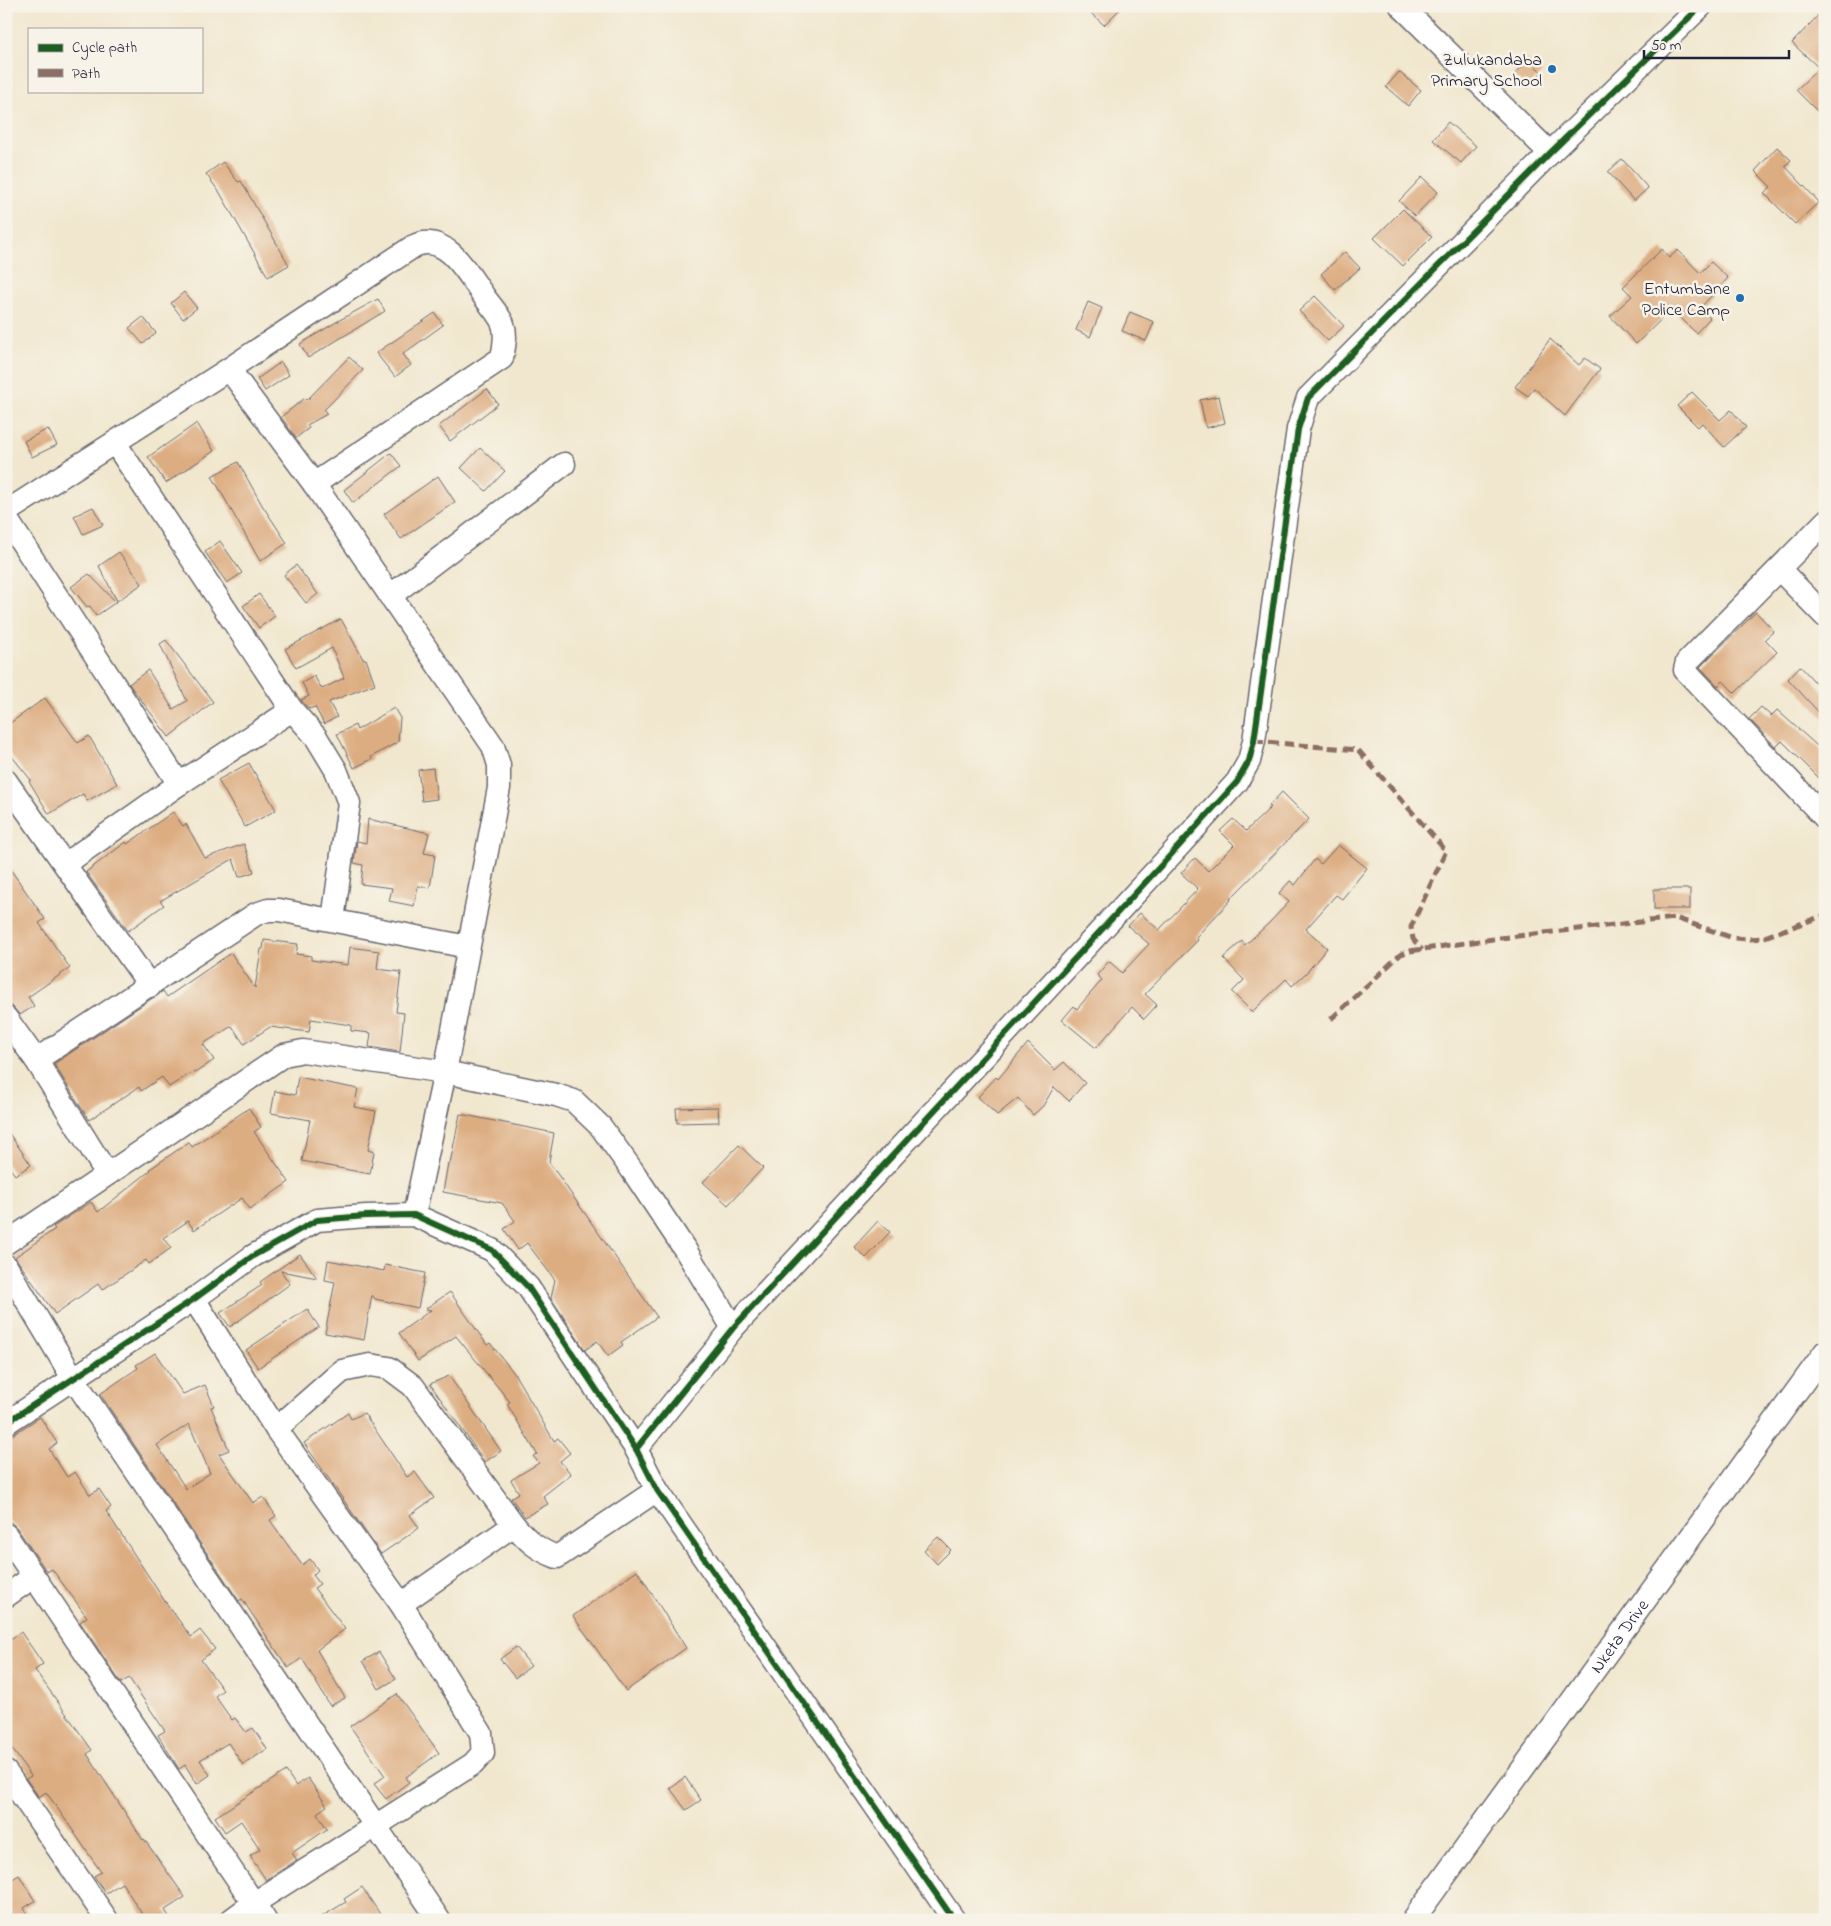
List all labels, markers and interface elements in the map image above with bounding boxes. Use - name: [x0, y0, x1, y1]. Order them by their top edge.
- legend: [28, 28, 202, 92]
- scale bar: [1644, 28, 1788, 60]
- text: 50 m: [1651, 35, 1682, 57]
- text: Cycle path: [72, 37, 137, 60]
- place label: Zulukandaba Primary School: [1431, 48, 1542, 95]
- text: Path: [72, 63, 100, 85]
- marker: Zulukandaba Primary School: [1546, 63, 1558, 75]
- place label: Entumbane Police Camp: [1642, 277, 1731, 324]
- marker: Entumbane Police Camp: [1734, 292, 1746, 304]
- street label: Nketa Drive: [1585, 1594, 1657, 1680]

